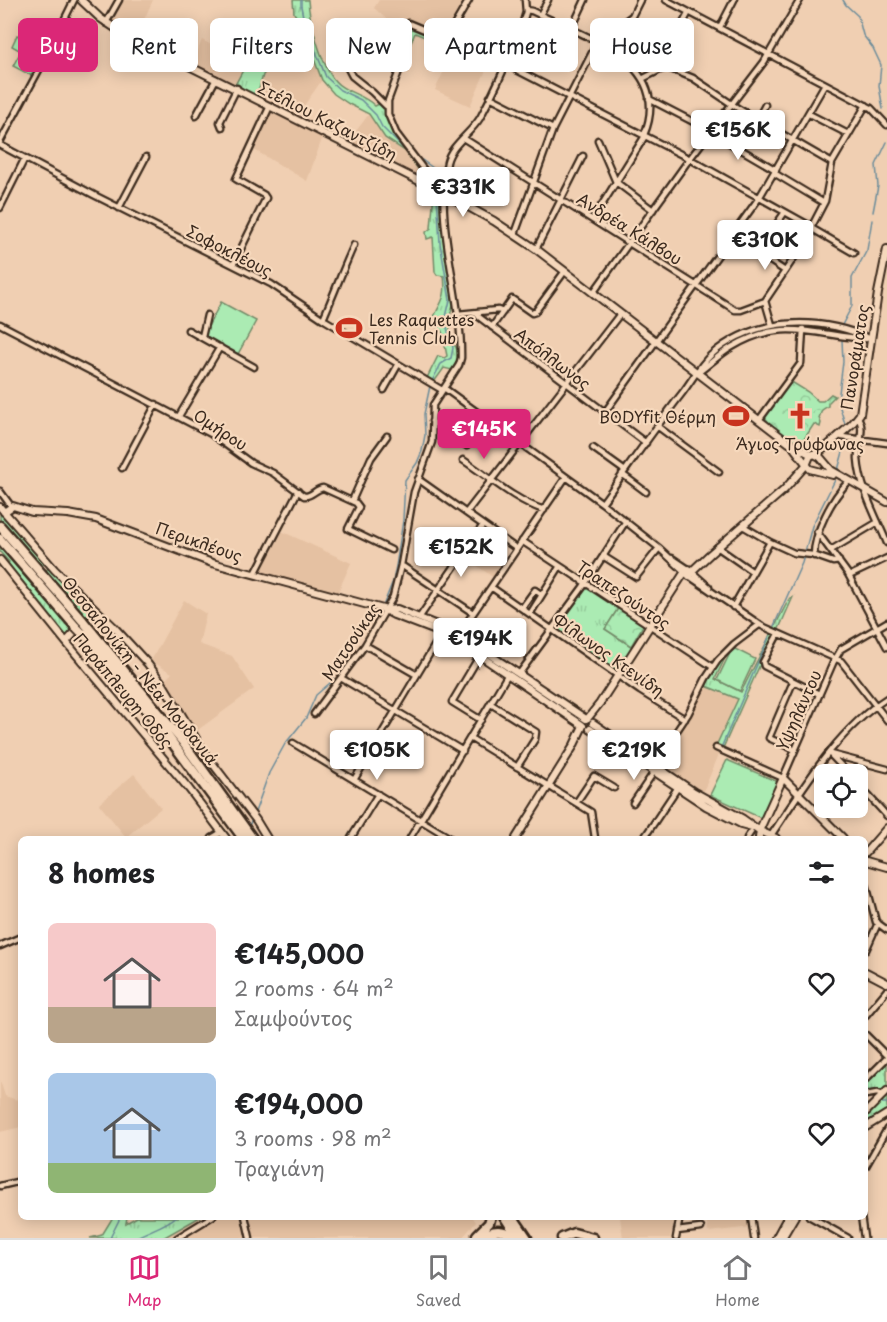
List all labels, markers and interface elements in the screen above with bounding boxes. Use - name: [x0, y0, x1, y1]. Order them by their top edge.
- chip: Buy: [18, 18, 98, 72]
- chip: Rent: [110, 18, 198, 72]
- chip: Filters: [210, 18, 314, 72]
- chip: New: [326, 18, 412, 72]
- chip: Apartment: [424, 18, 578, 72]
- chip: House: [590, 18, 694, 72]
- street label: Στέλιου Καζαντζίδη: [254, 75, 402, 165]
- pin: €156K: [696, 110, 780, 161]
- text: €156K: [705, 114, 771, 144]
- pin: €331K: [421, 167, 505, 218]
- text: €331K: [431, 171, 495, 201]
- street label: Ανδρέα Κάλβου: [573, 186, 687, 270]
- street label: Σοφοκλέους: [183, 218, 277, 282]
- pin: €310K: [723, 220, 807, 271]
- text: €310K: [731, 224, 799, 254]
- street label: Πανοράματος: [834, 302, 874, 412]
- place label: Les Raquettes Tennis Club: [369, 307, 474, 349]
- sports icon: Les Raquettes Tennis Club: [334, 313, 364, 343]
- street label: Απόλλωνος: [510, 321, 596, 395]
- sports icon: BODYfit Θέρμη: [721, 401, 751, 431]
- church icon: Άγιος Τρύφωνας: [785, 401, 815, 431]
- street label: Ομήρου: [189, 402, 253, 456]
- place label: BODYfit Θέρμη: [599, 404, 716, 428]
- pin: €145K: [442, 409, 526, 460]
- text: €145K: [451, 413, 517, 443]
- place label: Άγιος Τρύφωνας: [736, 431, 864, 455]
- street label: Περικλέους: [152, 515, 246, 567]
- pin: €152K: [419, 527, 503, 578]
- text: €152K: [428, 531, 494, 561]
- street label: Τραπεζούντος: [572, 554, 676, 634]
- street label: Θεσσαλονίκη - Νέα Μουδανιά: [57, 571, 225, 770]
- street label: Ματσούκας: [315, 597, 385, 685]
- street label: Φίλωνος Κτενίδη: [548, 607, 670, 701]
- pin: €194K: [438, 618, 522, 669]
- text: €194K: [447, 622, 513, 652]
- street label: Παράπλευρη Οδός: [69, 627, 179, 753]
- street label: Υψηλάντου: [769, 666, 827, 754]
- pin: €105K: [335, 730, 419, 781]
- pin: €219K: [592, 730, 676, 781]
- text: €105K: [344, 734, 410, 764]
- text: €219K: [602, 734, 666, 764]
- map controls: [814, 764, 868, 818]
- button: locate: [814, 764, 868, 818]
- text: 8 homes: [48, 853, 155, 892]
- icon: filters: [805, 856, 838, 889]
- text: €145,000: [234, 934, 364, 973]
- icon: home: [96, 947, 168, 1019]
- icon: heart: [805, 967, 838, 1000]
- text: 2 rooms · 64 m²: [234, 973, 394, 1003]
- text: Σαμψούντος: [234, 1003, 352, 1033]
- text: €194,000: [234, 1084, 363, 1123]
- icon: home: [96, 1097, 168, 1169]
- icon: heart: [805, 1117, 838, 1150]
- text: 3 rooms · 98 m²: [234, 1123, 392, 1153]
- text: Τραγιάνη: [234, 1153, 325, 1183]
- tab: Map: [127, 1251, 161, 1311]
- tab: Saved: [416, 1251, 461, 1311]
- tab: Home: [715, 1251, 760, 1311]

